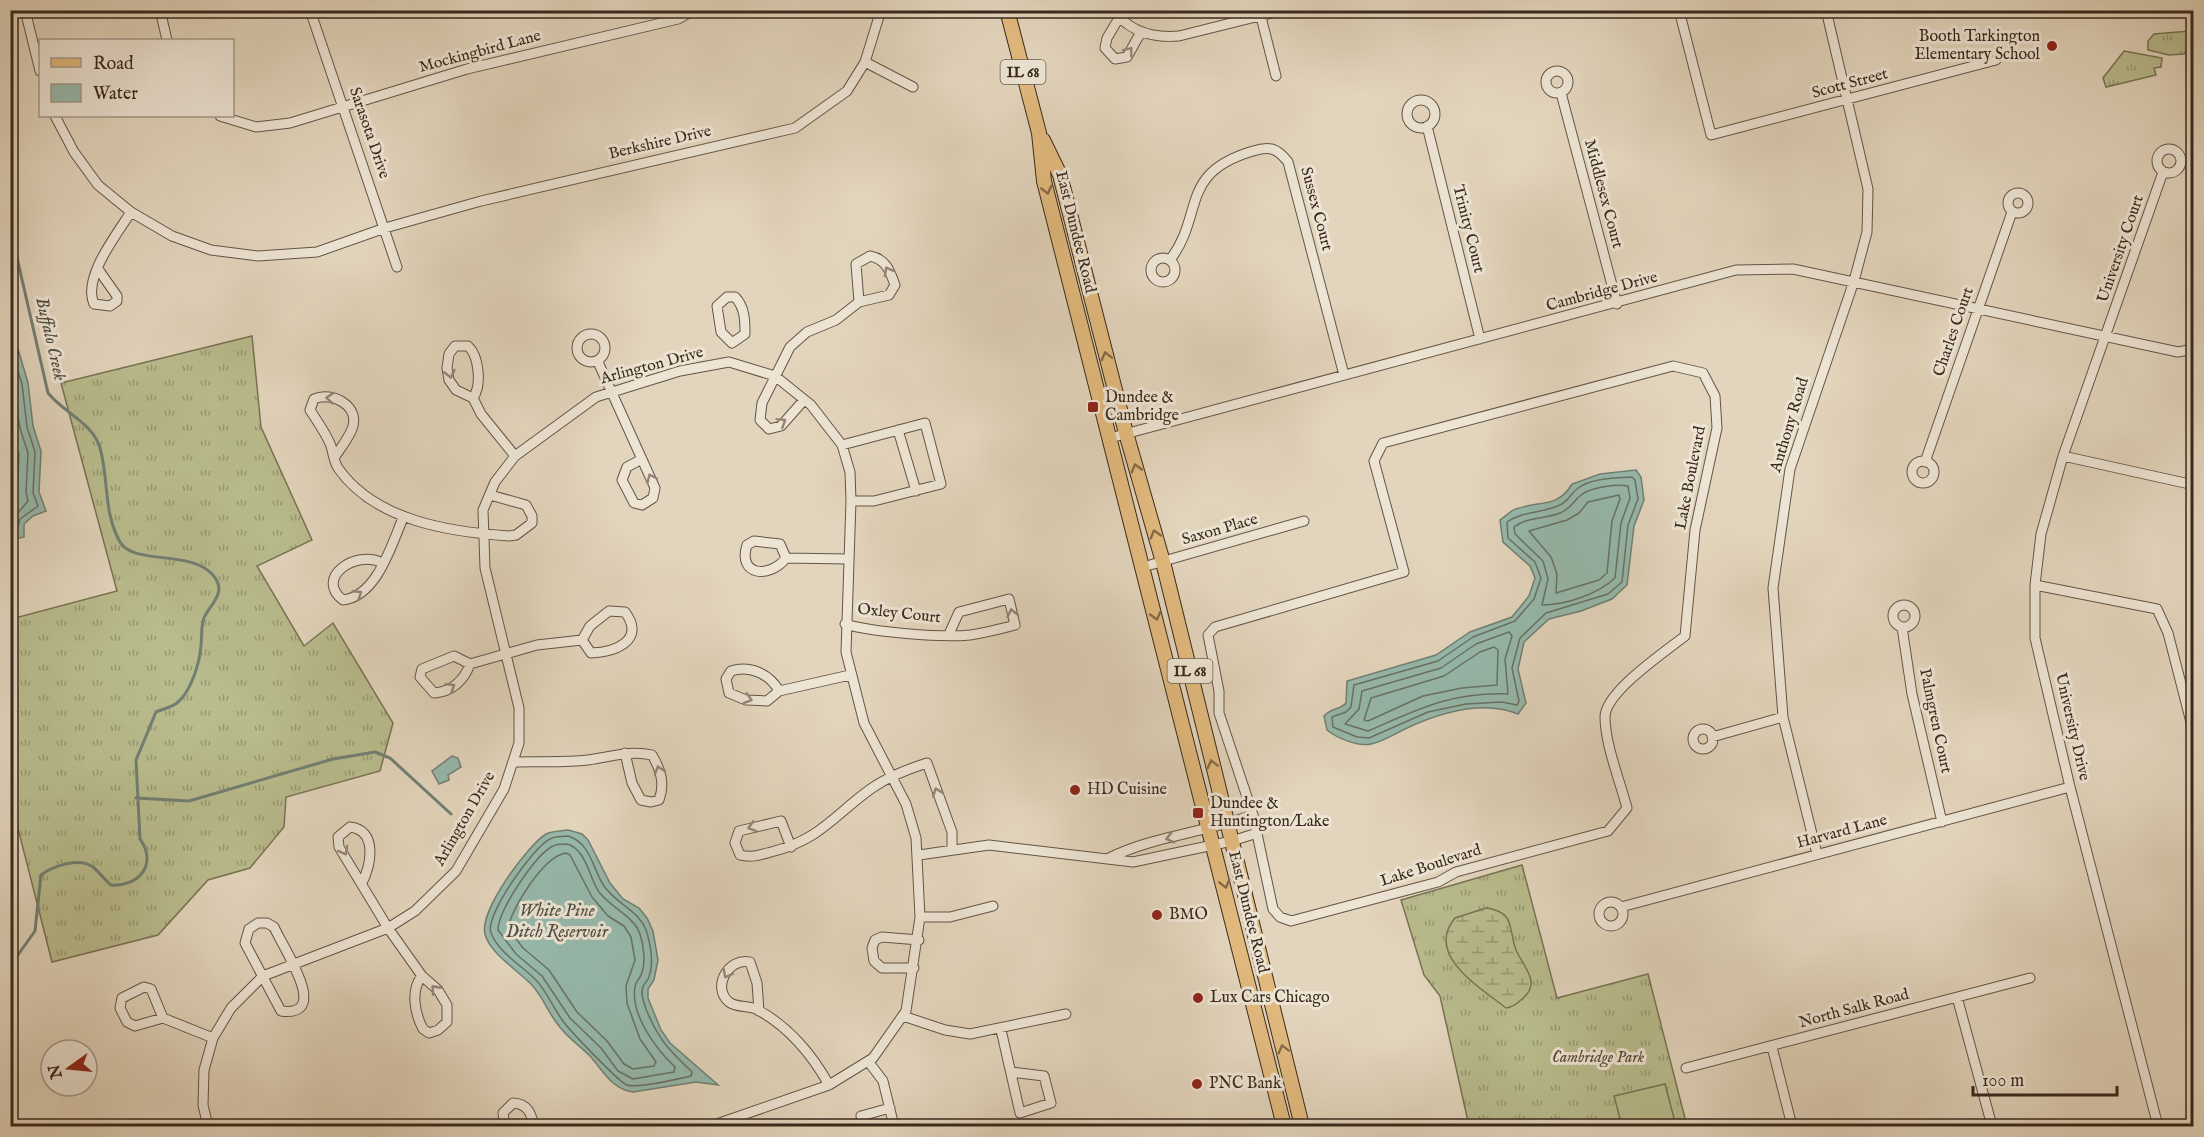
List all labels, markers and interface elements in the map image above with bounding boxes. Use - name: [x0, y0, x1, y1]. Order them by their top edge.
- street label: Mockingbird Lane: [417, 26, 543, 78]
- place label: Booth Tarkington Elementary School: [1914, 27, 2041, 65]
- legend: [39, 39, 234, 117]
- marker: Booth Tarkington Elementary School: [2045, 39, 2059, 53]
- one-way arrow: [1121, 47, 1132, 58]
- text: Road: [93, 53, 134, 76]
- road number: IL 68: [1000, 60, 1046, 84]
- street label: Scott Street: [1810, 64, 1891, 104]
- text: Water: [93, 83, 138, 106]
- street label: Sarasota Drive: [344, 85, 394, 181]
- street label: Berkshire Drive: [607, 121, 713, 165]
- street label: Middlesex Court: [1579, 137, 1627, 251]
- street label: Sussex Court: [1295, 165, 1337, 254]
- street label: East Dundee Road: [1050, 169, 1100, 296]
- street label: Trinity Court: [1447, 183, 1489, 276]
- one-way arrow: [1039, 185, 1052, 195]
- street label: University Court: [2093, 192, 2149, 305]
- one-way arrow: [884, 267, 895, 277]
- street label: Cambridge Drive: [1544, 268, 1660, 316]
- street label: Charles Court: [1929, 284, 1979, 379]
- water label: Buffalo Creek: [29, 295, 71, 383]
- street label: Arlington Drive: [597, 343, 706, 390]
- one-way arrow: [1101, 352, 1114, 362]
- one-way arrow: [442, 369, 455, 379]
- street label: Anthony Road: [1766, 375, 1814, 476]
- place label: Dundee & Cambridge: [1105, 388, 1179, 426]
- one-way arrow: [325, 392, 335, 405]
- marker: Dundee & Cambridge: [1086, 400, 1100, 414]
- one-way arrow: [775, 419, 786, 430]
- street label: Lake Boulevard: [1671, 424, 1711, 531]
- one-way arrow: [1131, 463, 1143, 474]
- one-way arrow: [646, 473, 658, 484]
- street label: Saxon Place: [1180, 510, 1260, 550]
- one-way arrow: [1150, 529, 1162, 540]
- one-way arrow: [352, 590, 363, 601]
- street label: Oxley Court: [856, 600, 942, 628]
- one-way arrow: [1006, 608, 1019, 618]
- one-way arrow: [1148, 611, 1161, 621]
- road number: IL 68: [1168, 659, 1212, 683]
- street label: Palmgren Court: [1914, 667, 1956, 776]
- street label: University Drive: [2050, 671, 2094, 783]
- one-way arrow: [444, 683, 455, 694]
- one-way arrow: [742, 692, 753, 704]
- one-way arrow: [1207, 759, 1220, 769]
- one-way arrow: [654, 766, 666, 776]
- street label: Arlington Drive: [429, 768, 500, 871]
- place label: HD Cuisine: [1087, 780, 1167, 800]
- marker: HD Cuisine: [1068, 783, 1082, 797]
- one-way arrow: [932, 787, 945, 798]
- place label: Dundee & Huntington/Lake: [1210, 794, 1329, 832]
- marker: Dundee & Huntington/Lake: [1191, 806, 1205, 820]
- street label: Harvard Lane: [1795, 810, 1889, 854]
- one-way arrow: [747, 820, 758, 832]
- one-way arrow: [1165, 830, 1175, 843]
- street label: Lake Boulevard: [1378, 840, 1484, 892]
- one-way arrow: [337, 845, 348, 855]
- street label: East Dundee Road: [1223, 849, 1273, 976]
- one-way arrow: [1217, 879, 1230, 889]
- water label: White Pine Ditch Reservoir: [506, 900, 609, 944]
- place label: BMO: [1169, 905, 1208, 925]
- marker: BMO: [1150, 908, 1164, 922]
- one-way arrow: [723, 968, 734, 978]
- street label: North Salk Road: [1797, 985, 1912, 1033]
- one-way arrow: [431, 986, 442, 996]
- place label: Lux Cars Chicago: [1210, 988, 1330, 1008]
- marker: Lux Cars Chicago: [1191, 991, 1205, 1005]
- north arrow: [39, 1038, 99, 1098]
- one-way arrow: [1278, 1045, 1291, 1055]
- park label: Cambridge Park: [1552, 1048, 1645, 1068]
- scale bar: [1973, 1059, 2117, 1097]
- text: N: [45, 1062, 68, 1082]
- text: 100 m: [1982, 1070, 2024, 1093]
- place label: PNC Bank: [1209, 1074, 1282, 1094]
- marker: PNC Bank: [1190, 1077, 1204, 1091]

